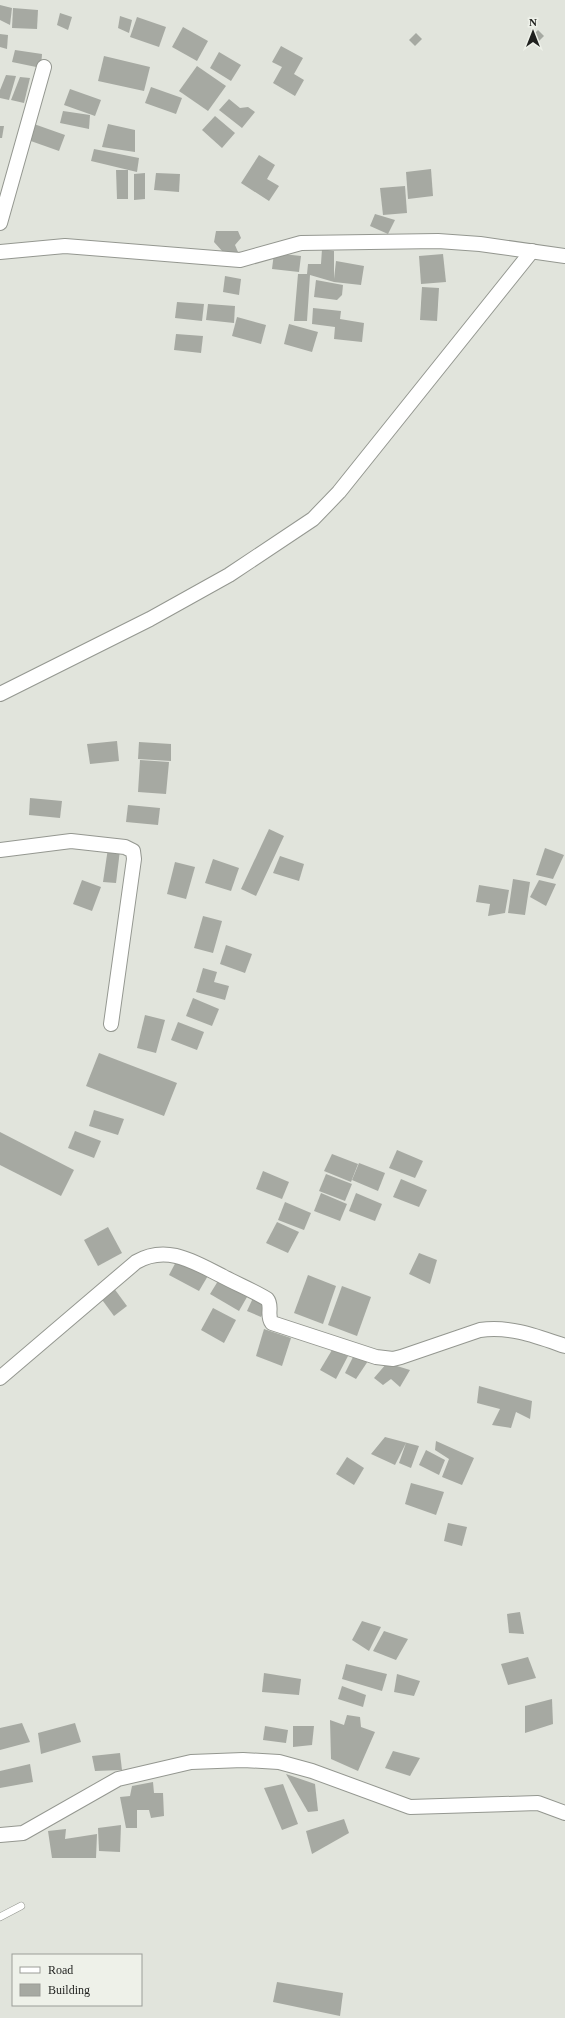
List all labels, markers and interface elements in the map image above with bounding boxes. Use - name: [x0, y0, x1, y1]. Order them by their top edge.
- north arrow: [513, 12, 553, 52]
- text: N: [529, 16, 537, 28]
- legend: [12, 1954, 142, 2006]
- text: Road: [48, 1963, 73, 1977]
- text: Building: [48, 1983, 90, 1997]

